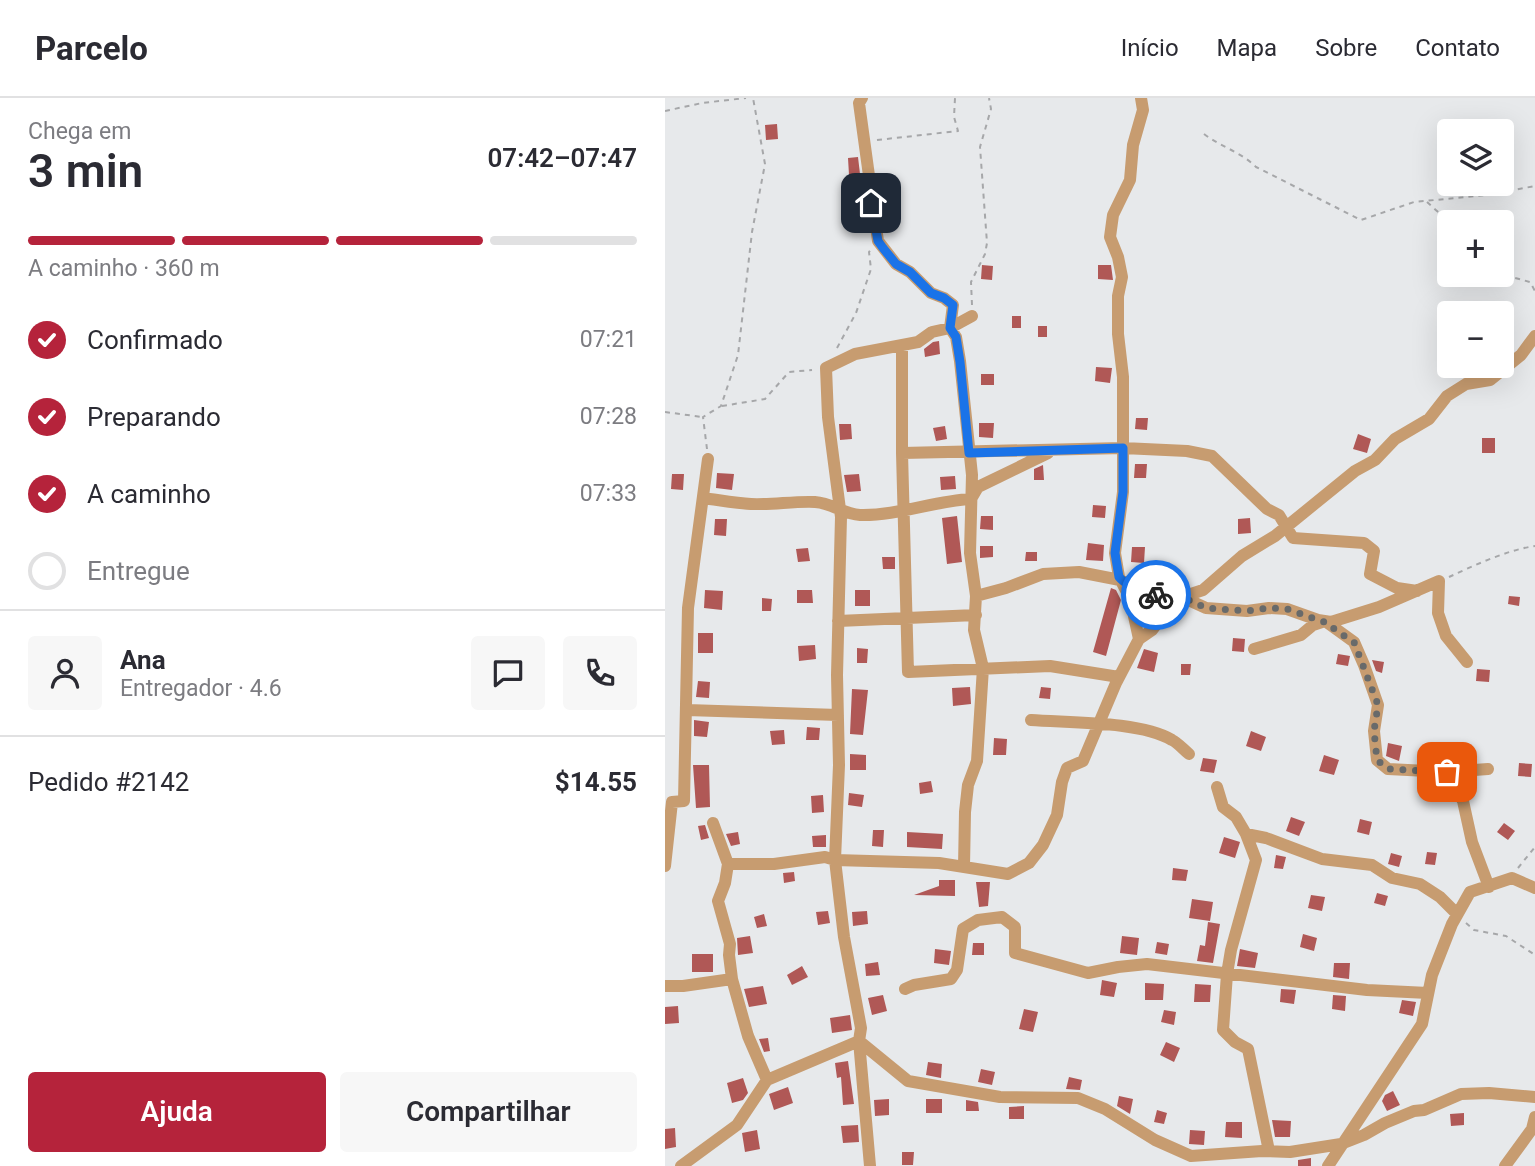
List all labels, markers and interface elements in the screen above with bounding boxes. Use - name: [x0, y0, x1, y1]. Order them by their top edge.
- text: Parcelo: [35, 29, 148, 68]
- text: Início: [1121, 34, 1179, 62]
- text: Mapa: [1217, 34, 1277, 62]
- text: Sobre: [1315, 34, 1377, 62]
- text: Contato: [1415, 34, 1500, 62]
- text: Chega em: [28, 118, 131, 145]
- map controls: [1437, 119, 1514, 378]
- button: layers: [1437, 119, 1514, 196]
- text: 07:42–07:47: [487, 143, 637, 173]
- text: 3 min: [28, 144, 143, 198]
- pin: [841, 173, 901, 233]
- icon: home: [852, 184, 890, 222]
- button: +: [1437, 210, 1514, 287]
- text: A caminho · 360 m: [28, 255, 220, 282]
- button: −: [1437, 301, 1514, 378]
- icon: check: [28, 321, 66, 359]
- text: Confirmado: [87, 325, 223, 355]
- text: 07:21: [580, 326, 637, 353]
- icon: check: [28, 398, 66, 436]
- text: Preparando: [87, 402, 221, 432]
- text: 07:28: [580, 403, 637, 430]
- icon: check: [28, 475, 66, 513]
- text: A caminho: [87, 479, 211, 509]
- text: 07:33: [580, 480, 637, 507]
- text: Entregue: [87, 556, 190, 586]
- courier: [1121, 560, 1191, 630]
- icon: bike: [1137, 576, 1175, 614]
- button: person: [28, 636, 102, 710]
- button: chat: [471, 636, 545, 710]
- button: phone: [563, 636, 637, 710]
- text: Ana: [120, 645, 166, 675]
- text: Entregador · 4.6: [120, 675, 282, 702]
- pin: [1417, 742, 1477, 802]
- icon: bag: [1428, 753, 1466, 791]
- text: Pedido #2142: [28, 767, 189, 797]
- text: $14.55: [555, 767, 637, 797]
- button: Ajuda: [28, 1072, 326, 1152]
- button: Compartilhar: [340, 1072, 637, 1152]

